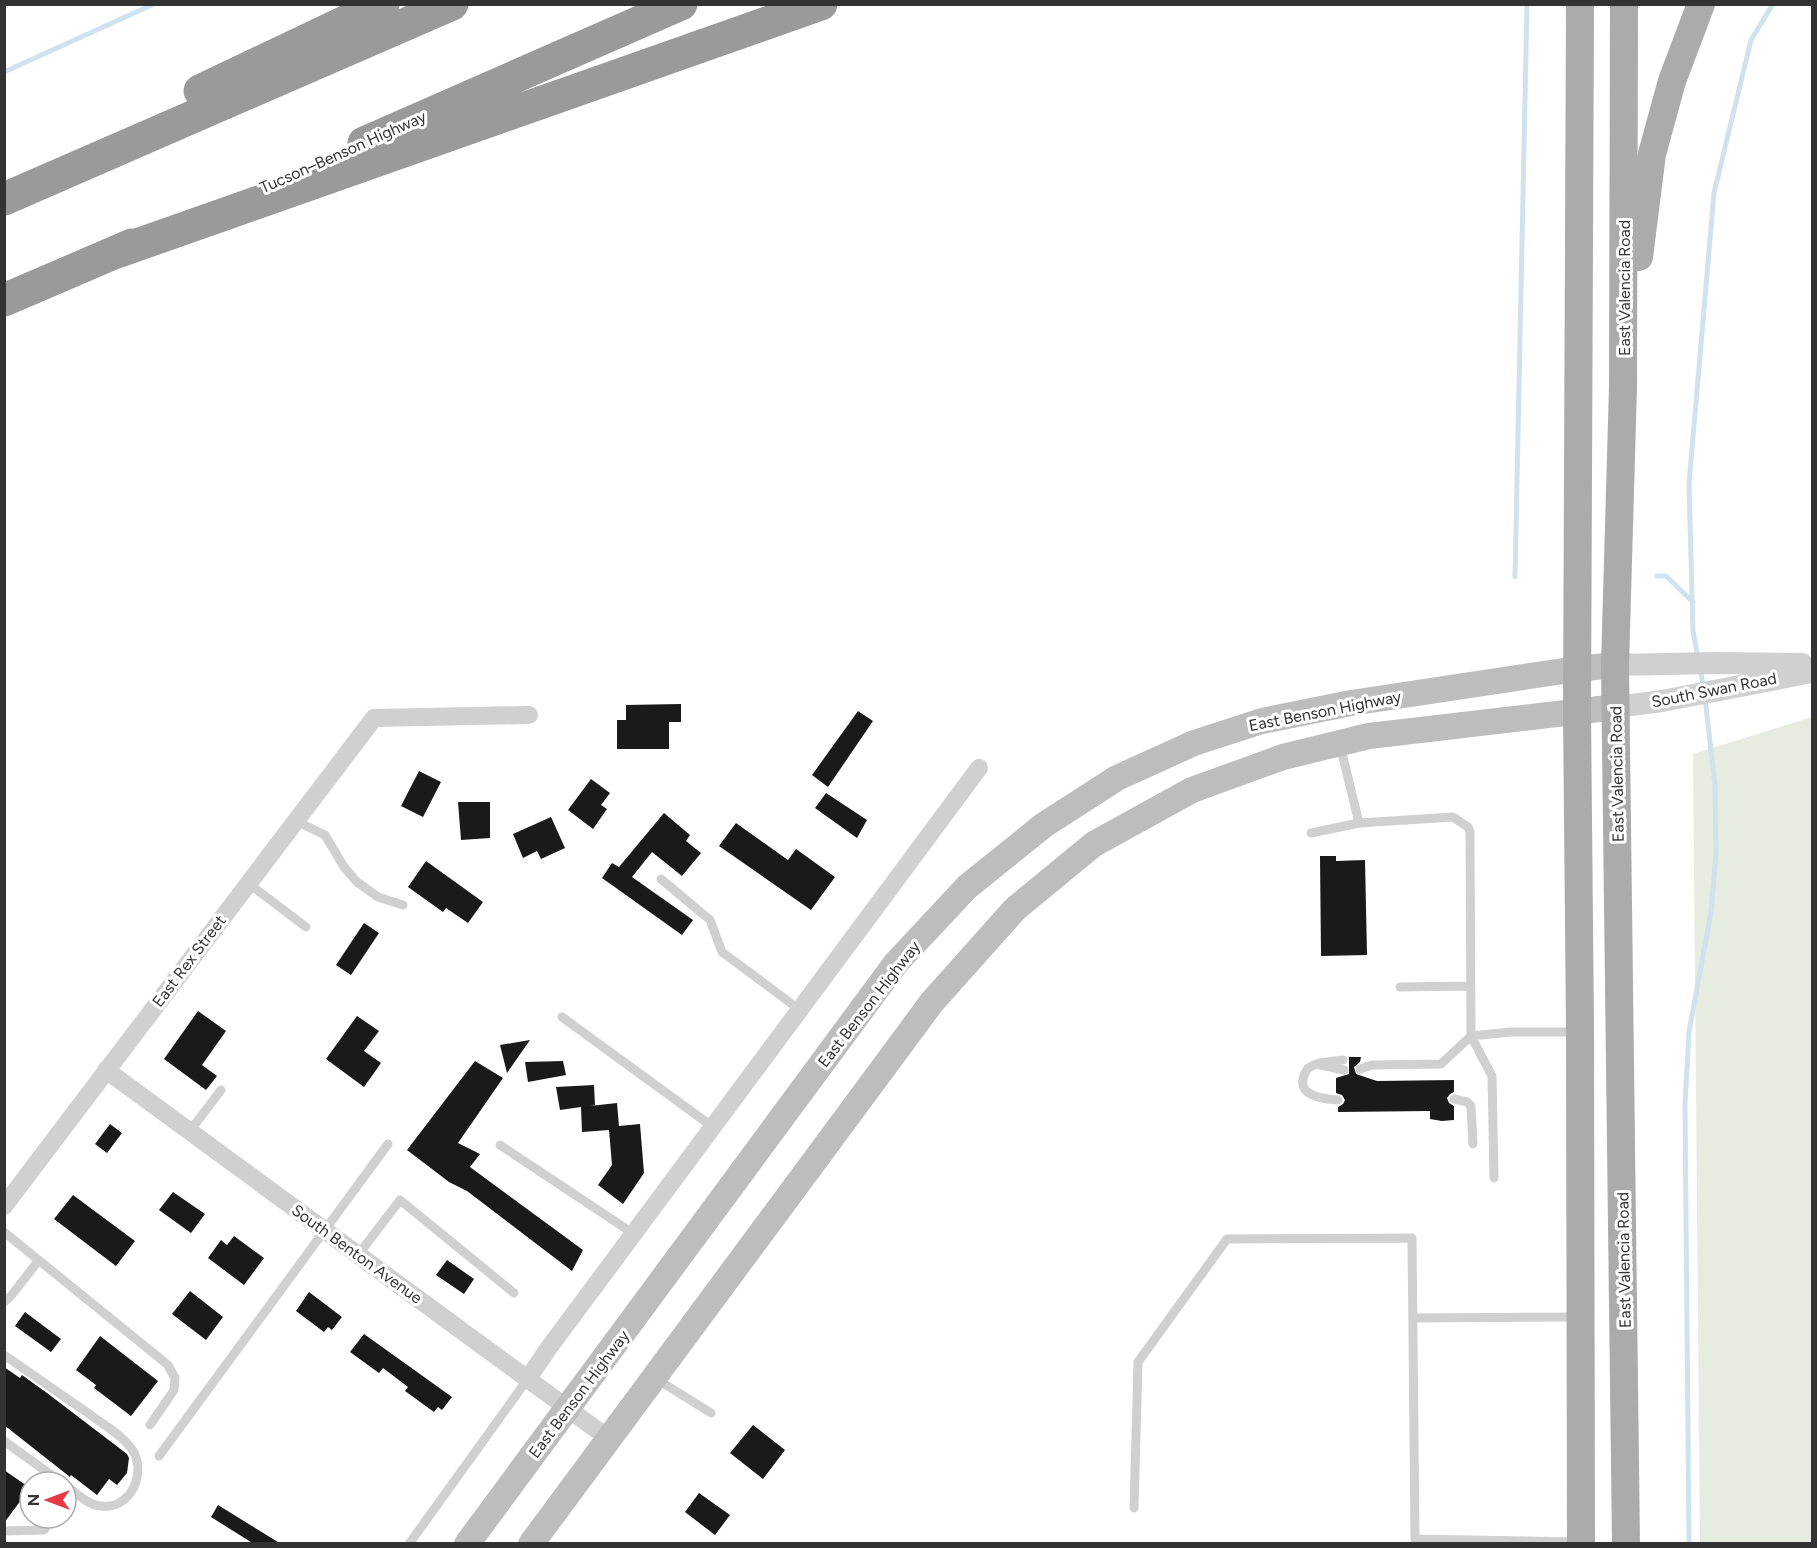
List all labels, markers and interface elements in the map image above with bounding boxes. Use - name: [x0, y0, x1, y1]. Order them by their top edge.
- street label: Tucson–Benson Highway: [257, 106, 430, 197]
- street label: East Valencia Road: [1615, 220, 1634, 356]
- street label: South Swan Road: [1650, 669, 1778, 711]
- street label: East Benson Highway: [1247, 687, 1403, 735]
- street label: East Valencia Road: [1606, 706, 1628, 842]
- street label: East Rex Street: [148, 911, 230, 1011]
- street label: East Benson Highway: [814, 937, 925, 1071]
- street label: East Valencia Road: [1613, 1192, 1635, 1328]
- street label: South Benton Avenue: [288, 1200, 426, 1308]
- street label: East Benson Highway: [525, 1326, 634, 1462]
- north arrow: [18, 1470, 78, 1530]
- text: N: [24, 1494, 43, 1506]

